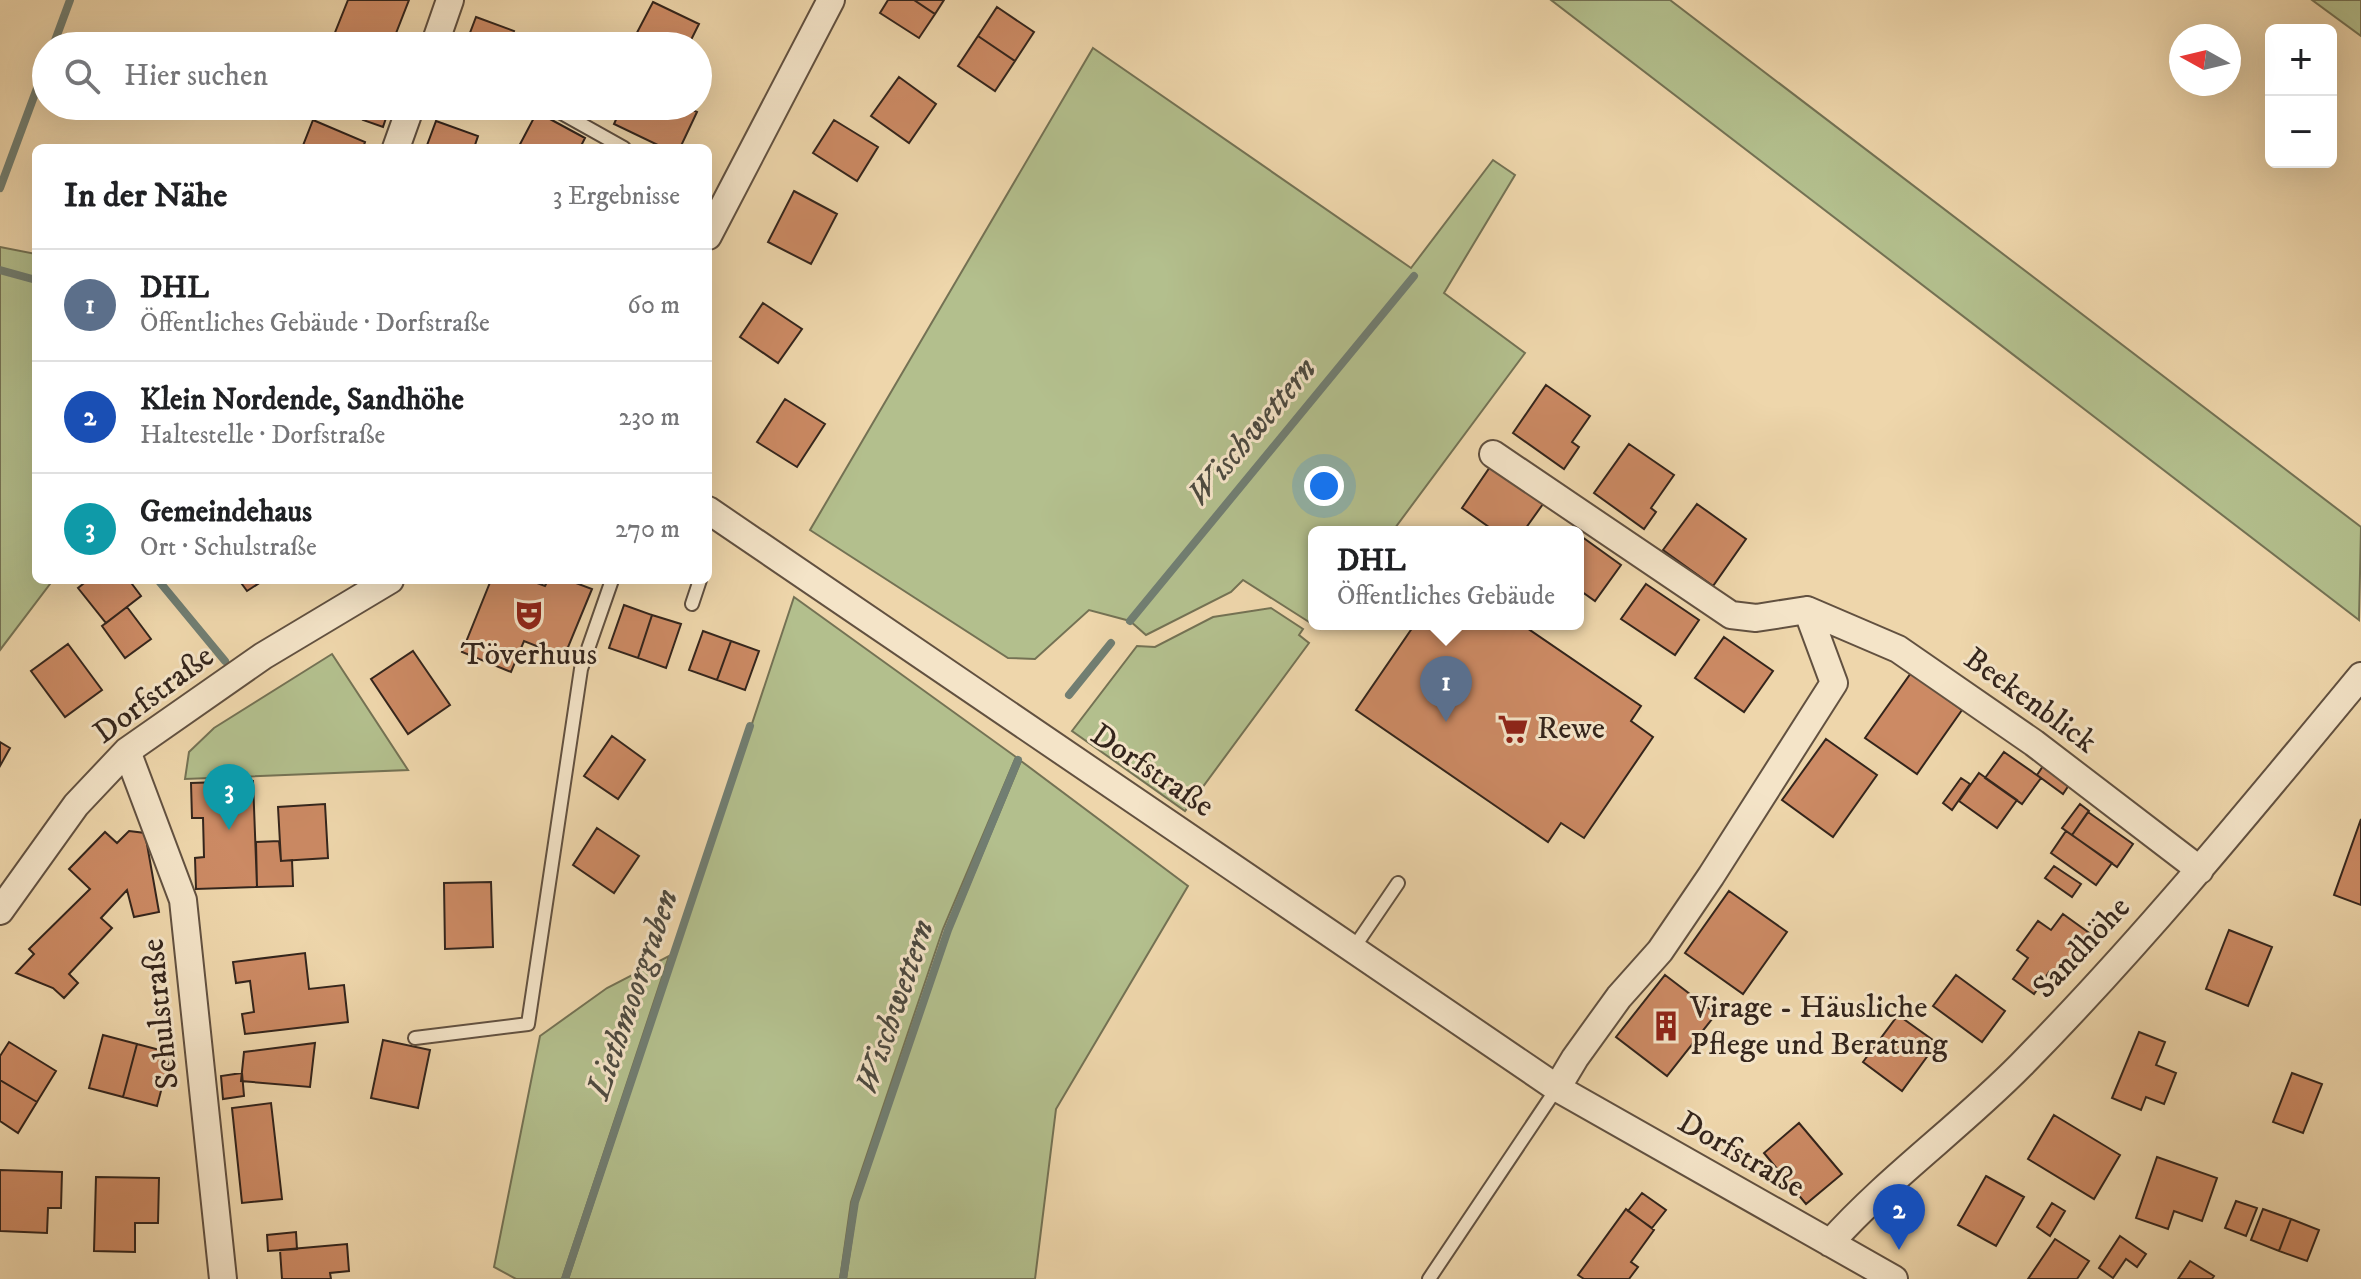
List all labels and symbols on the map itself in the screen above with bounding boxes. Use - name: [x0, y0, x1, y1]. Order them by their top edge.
- north arrow: [2169, 24, 2241, 96]
- water label: Wischwettern: [1178, 349, 1326, 515]
- your location: [1304, 466, 1344, 506]
- theatre icon: Töverhuus: [512, 598, 546, 632]
- place label: Töverhuus: [461, 635, 597, 675]
- street label: Dorfstraße: [86, 637, 222, 753]
- street label: Beekenblick: [1956, 639, 2104, 763]
- pin: 1: [1420, 656, 1472, 722]
- place label: Rewe: [1537, 709, 1605, 749]
- supermarket icon: Rewe: [1496, 712, 1530, 746]
- street label: Dorfstraße: [1083, 715, 1221, 827]
- pin: 3: [203, 764, 255, 830]
- water label: Liethmoorgraben: [577, 884, 688, 1106]
- street label: Sandhöhe: [2025, 889, 2139, 1007]
- water label: Wischwettern: [846, 914, 944, 1100]
- street label: Schulstraße: [133, 937, 189, 1091]
- place label: Virage - Häusliche Pflege und Beratung: [1689, 988, 1948, 1065]
- building icon: Virage - Häusliche Pflege und Beratung: [1649, 1009, 1683, 1043]
- street label: Dorfstraße: [1670, 1103, 1812, 1207]
- pin: 2: [1873, 1184, 1925, 1250]

